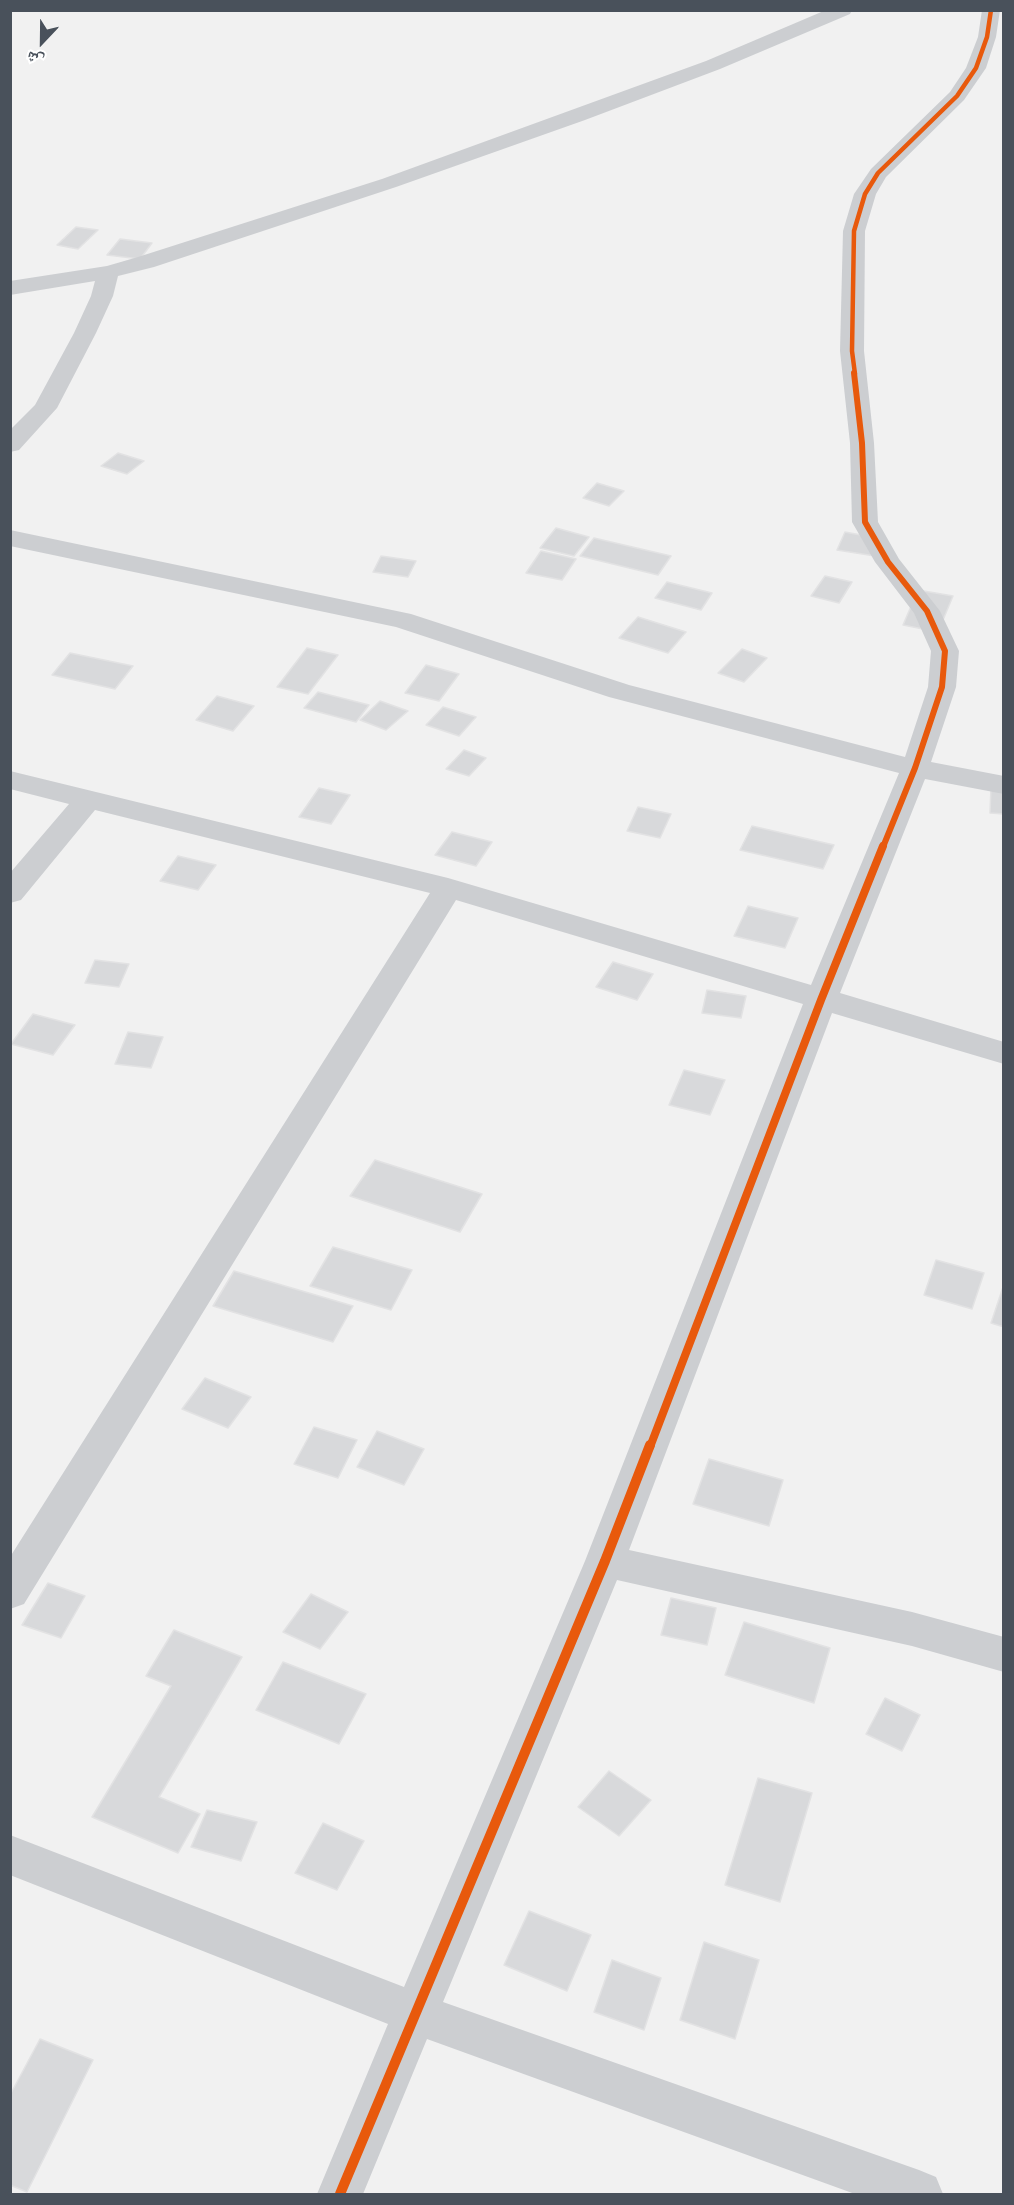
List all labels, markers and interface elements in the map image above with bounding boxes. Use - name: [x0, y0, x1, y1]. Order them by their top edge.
- north arrow: [12, 12, 72, 72]
- text: ش: [24, 48, 46, 70]

